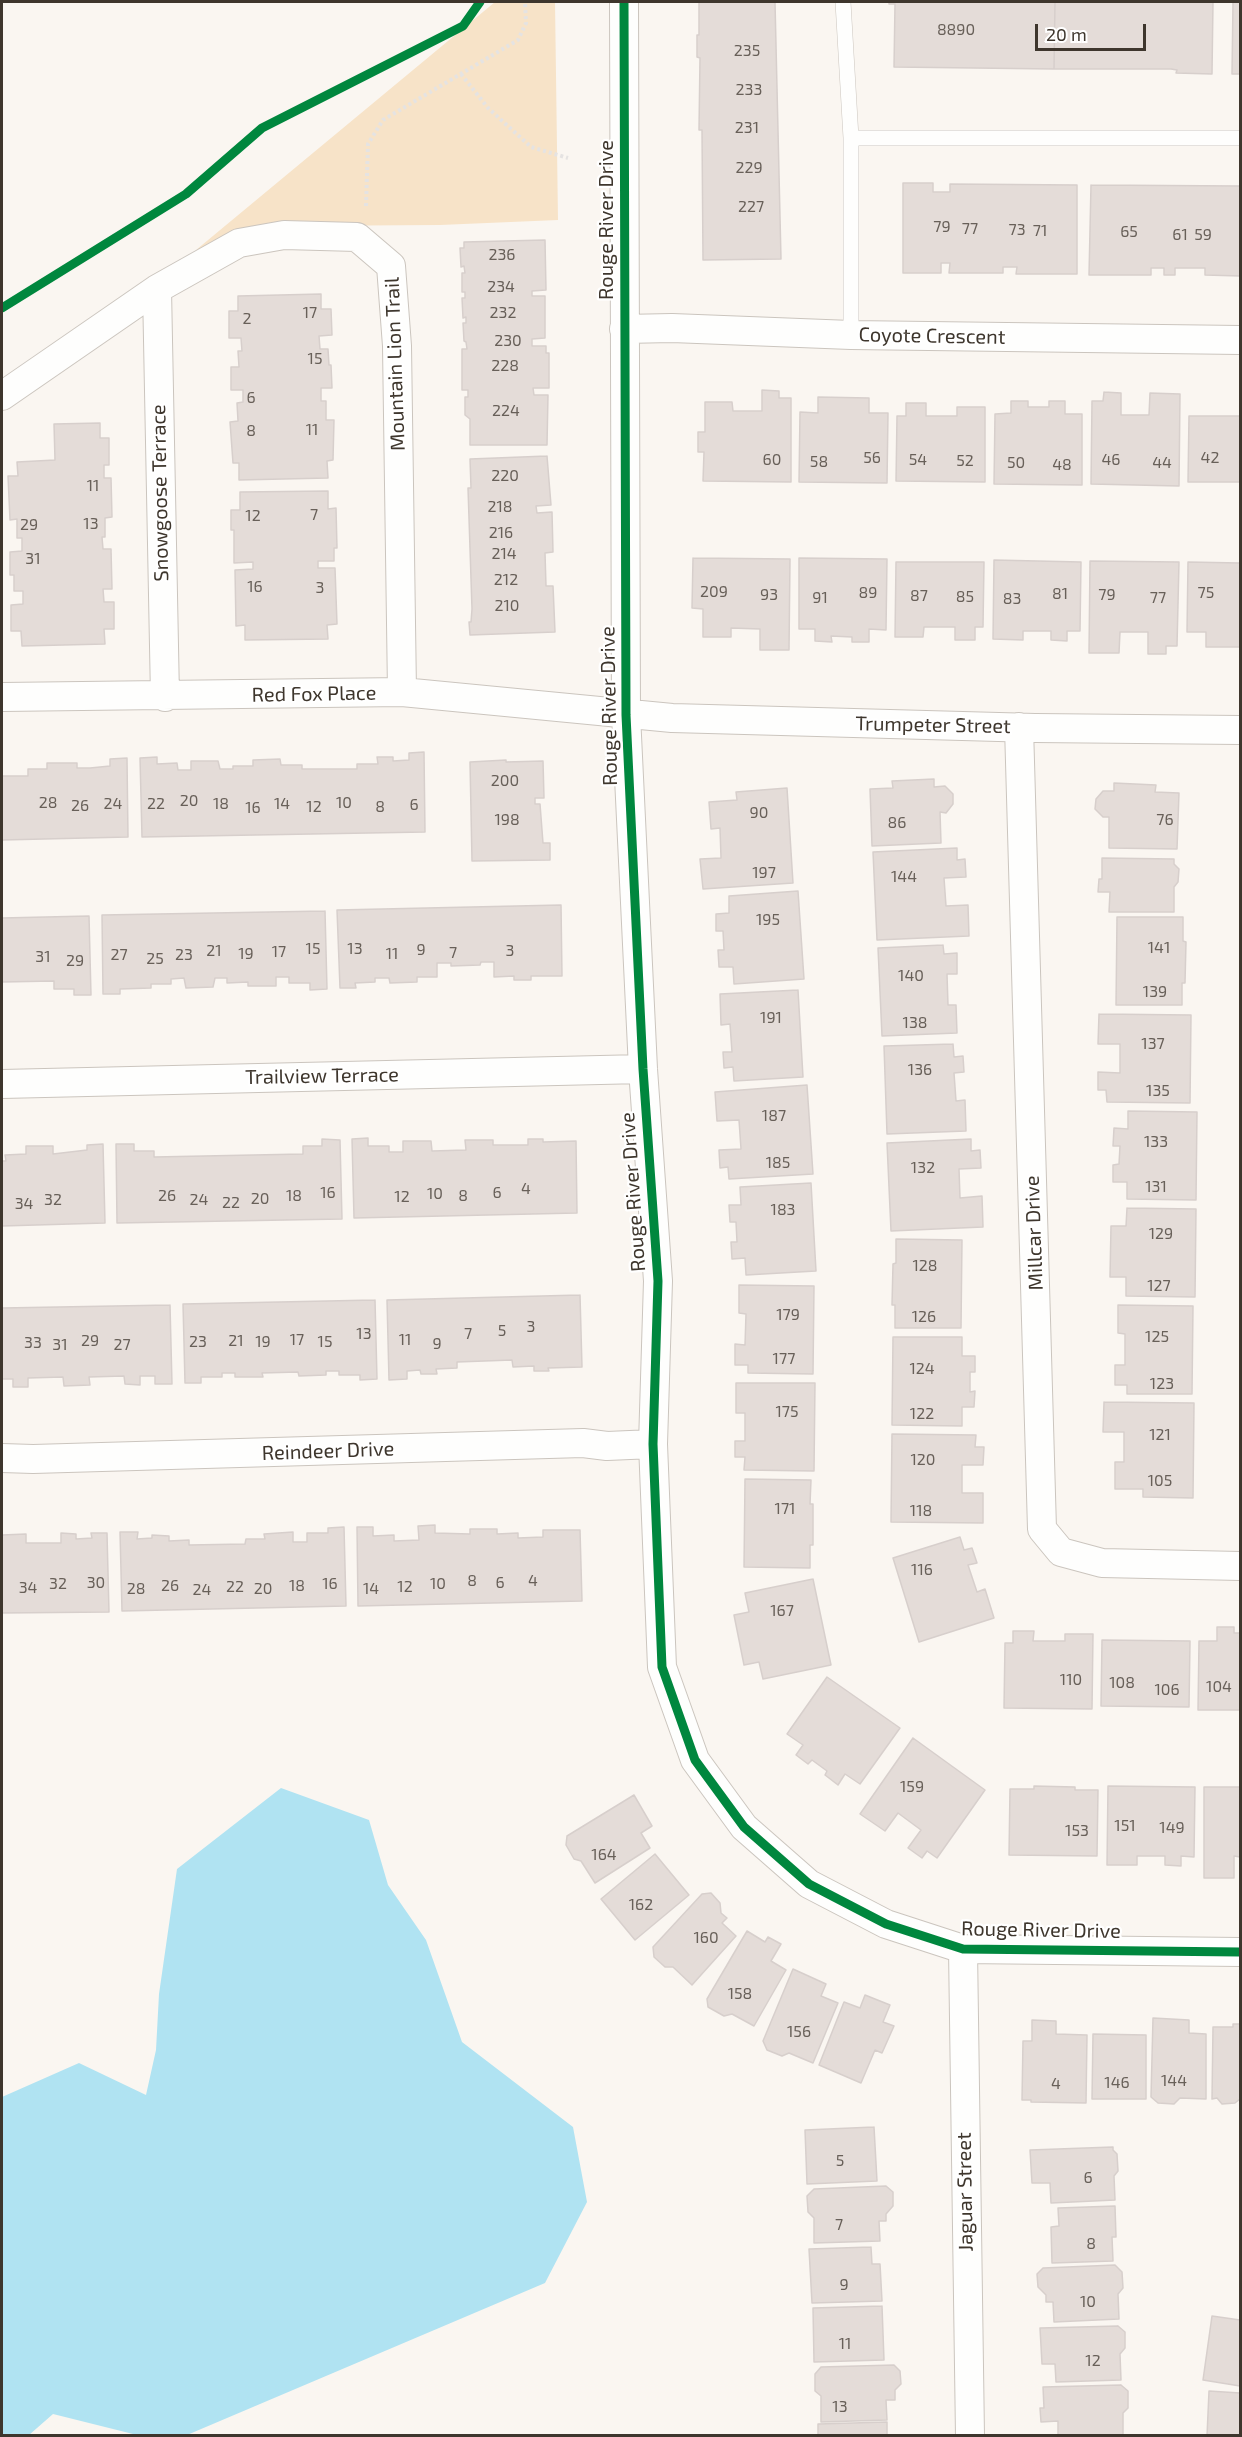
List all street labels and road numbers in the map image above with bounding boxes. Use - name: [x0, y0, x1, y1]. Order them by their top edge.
- street label: Rouge River Drive: [594, 140, 618, 300]
- street label: Mountain Lion Trail: [380, 277, 410, 451]
- street label: Coyote Crescent: [858, 323, 1006, 349]
- street label: Snowgoose Terrace: [146, 404, 174, 582]
- street label: Rouge River Drive: [596, 626, 622, 786]
- street label: Red Fox Place: [251, 681, 377, 707]
- street label: Trumpeter Street: [855, 712, 1011, 738]
- street label: Trailview Terrace: [245, 1063, 399, 1089]
- street label: Rouge River Drive: [615, 1111, 651, 1273]
- street label: Millcar Drive: [1020, 1175, 1048, 1291]
- street label: Reindeer Drive: [261, 1437, 395, 1465]
- street label: Rouge River Drive: [961, 1917, 1121, 1943]
- street label: Jaguar Street: [952, 2132, 978, 2252]

